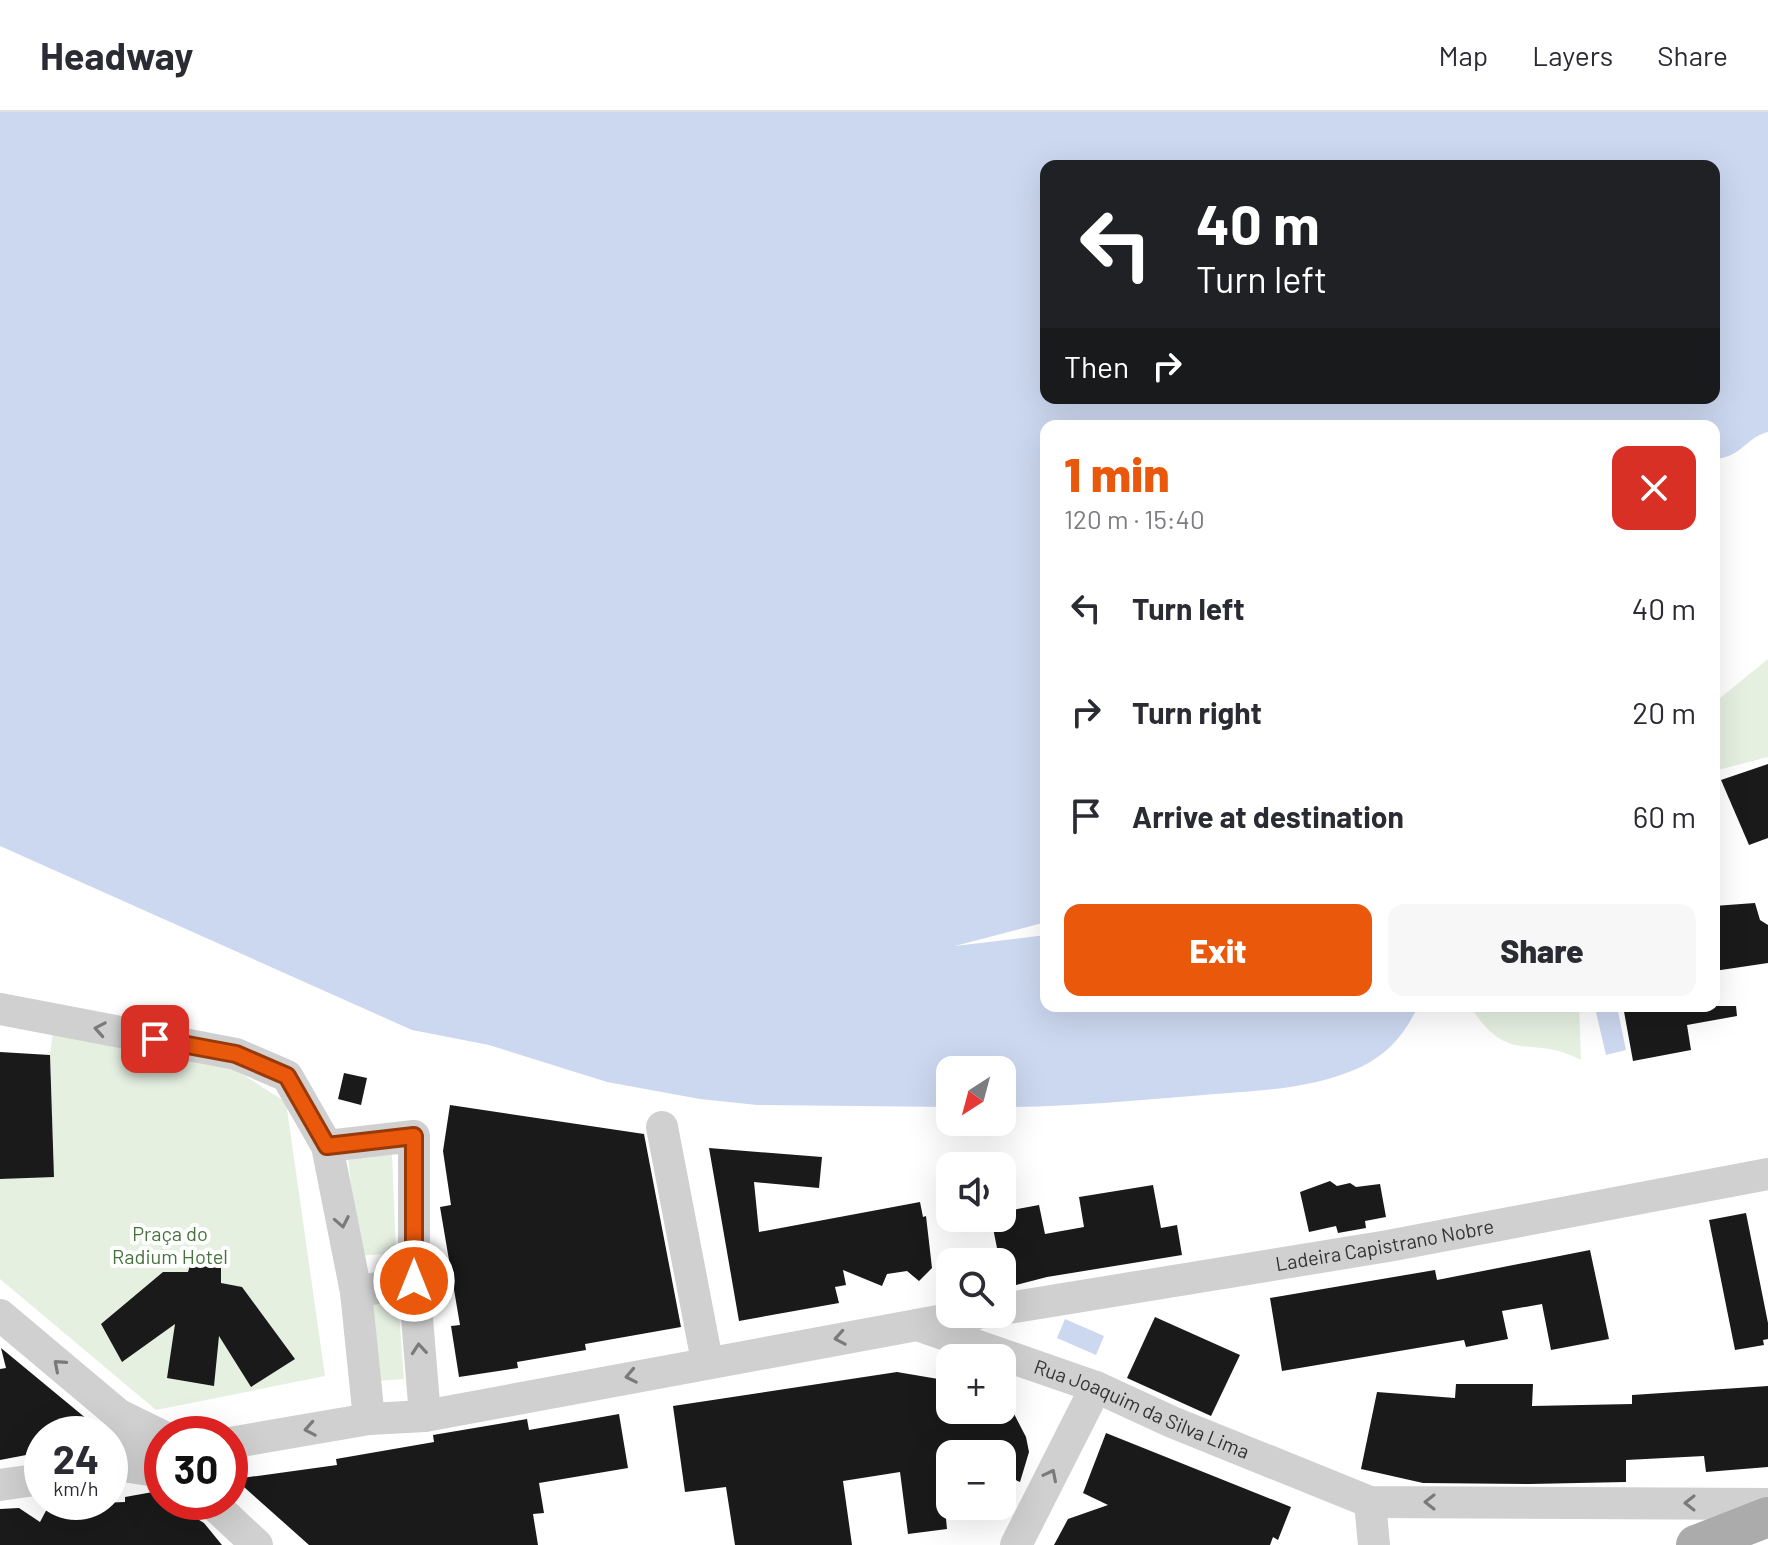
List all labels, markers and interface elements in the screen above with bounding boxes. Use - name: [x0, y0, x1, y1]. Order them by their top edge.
- text: Headway: [40, 32, 193, 78]
- text: Map: [1438, 38, 1488, 72]
- text: Layers: [1532, 38, 1613, 72]
- text: Share: [1657, 38, 1728, 72]
- text: 40 m: [1196, 189, 1320, 256]
- icon: left: [1064, 192, 1168, 296]
- text: Turn left: [1196, 257, 1327, 300]
- icon: right: [1145, 344, 1189, 388]
- text: Then: [1064, 348, 1129, 384]
- text: 1 min: [1064, 444, 1170, 502]
- button: close: [1612, 446, 1696, 530]
- text: 120 m · 15:40: [1064, 503, 1205, 534]
- icon: left: [1064, 586, 1108, 630]
- text: Turn left: [1132, 590, 1245, 626]
- text: 40 m: [1632, 590, 1696, 626]
- icon: right: [1064, 690, 1108, 734]
- text: Turn right: [1132, 694, 1262, 730]
- text: 20 m: [1632, 694, 1696, 730]
- icon: arrive: [1064, 794, 1108, 838]
- text: Arrive at destination: [1132, 798, 1404, 834]
- text: 60 m: [1633, 798, 1696, 834]
- button: Exit: [1064, 904, 1372, 996]
- button: Share: [1388, 904, 1696, 996]
- pin: [121, 1005, 189, 1073]
- icon: arrive: [133, 1017, 177, 1061]
- one-way arrow: [94, 1022, 107, 1039]
- north arrow: [936, 1056, 1016, 1136]
- map controls: [936, 1056, 1016, 1520]
- button: sound: [936, 1152, 1016, 1232]
- street label: Ladeira Capistrano Nobre: [1274, 1213, 1496, 1275]
- one-way arrow: [333, 1216, 350, 1229]
- park label: Praça do Radium Hotel: [112, 1221, 228, 1268]
- position arrow: [372, 1239, 456, 1323]
- button: search: [936, 1248, 1016, 1328]
- one-way arrow: [833, 1329, 847, 1346]
- one-way arrow: [411, 1342, 428, 1355]
- button: +: [936, 1344, 1016, 1424]
- street label: Rua Joaquim da Silva Lima: [1031, 1354, 1253, 1463]
- one-way arrow: [53, 1361, 68, 1375]
- one-way arrow: [624, 1367, 638, 1384]
- speed limit sign: 30: [144, 1416, 248, 1520]
- one-way arrow: [304, 1420, 317, 1437]
- text: 24: [53, 1434, 99, 1482]
- button: −: [936, 1440, 1016, 1520]
- one-way arrow: [1042, 1469, 1057, 1484]
- text: km/h: [53, 1476, 99, 1500]
- one-way arrow: [1423, 1493, 1436, 1511]
- one-way arrow: [1683, 1494, 1696, 1512]

